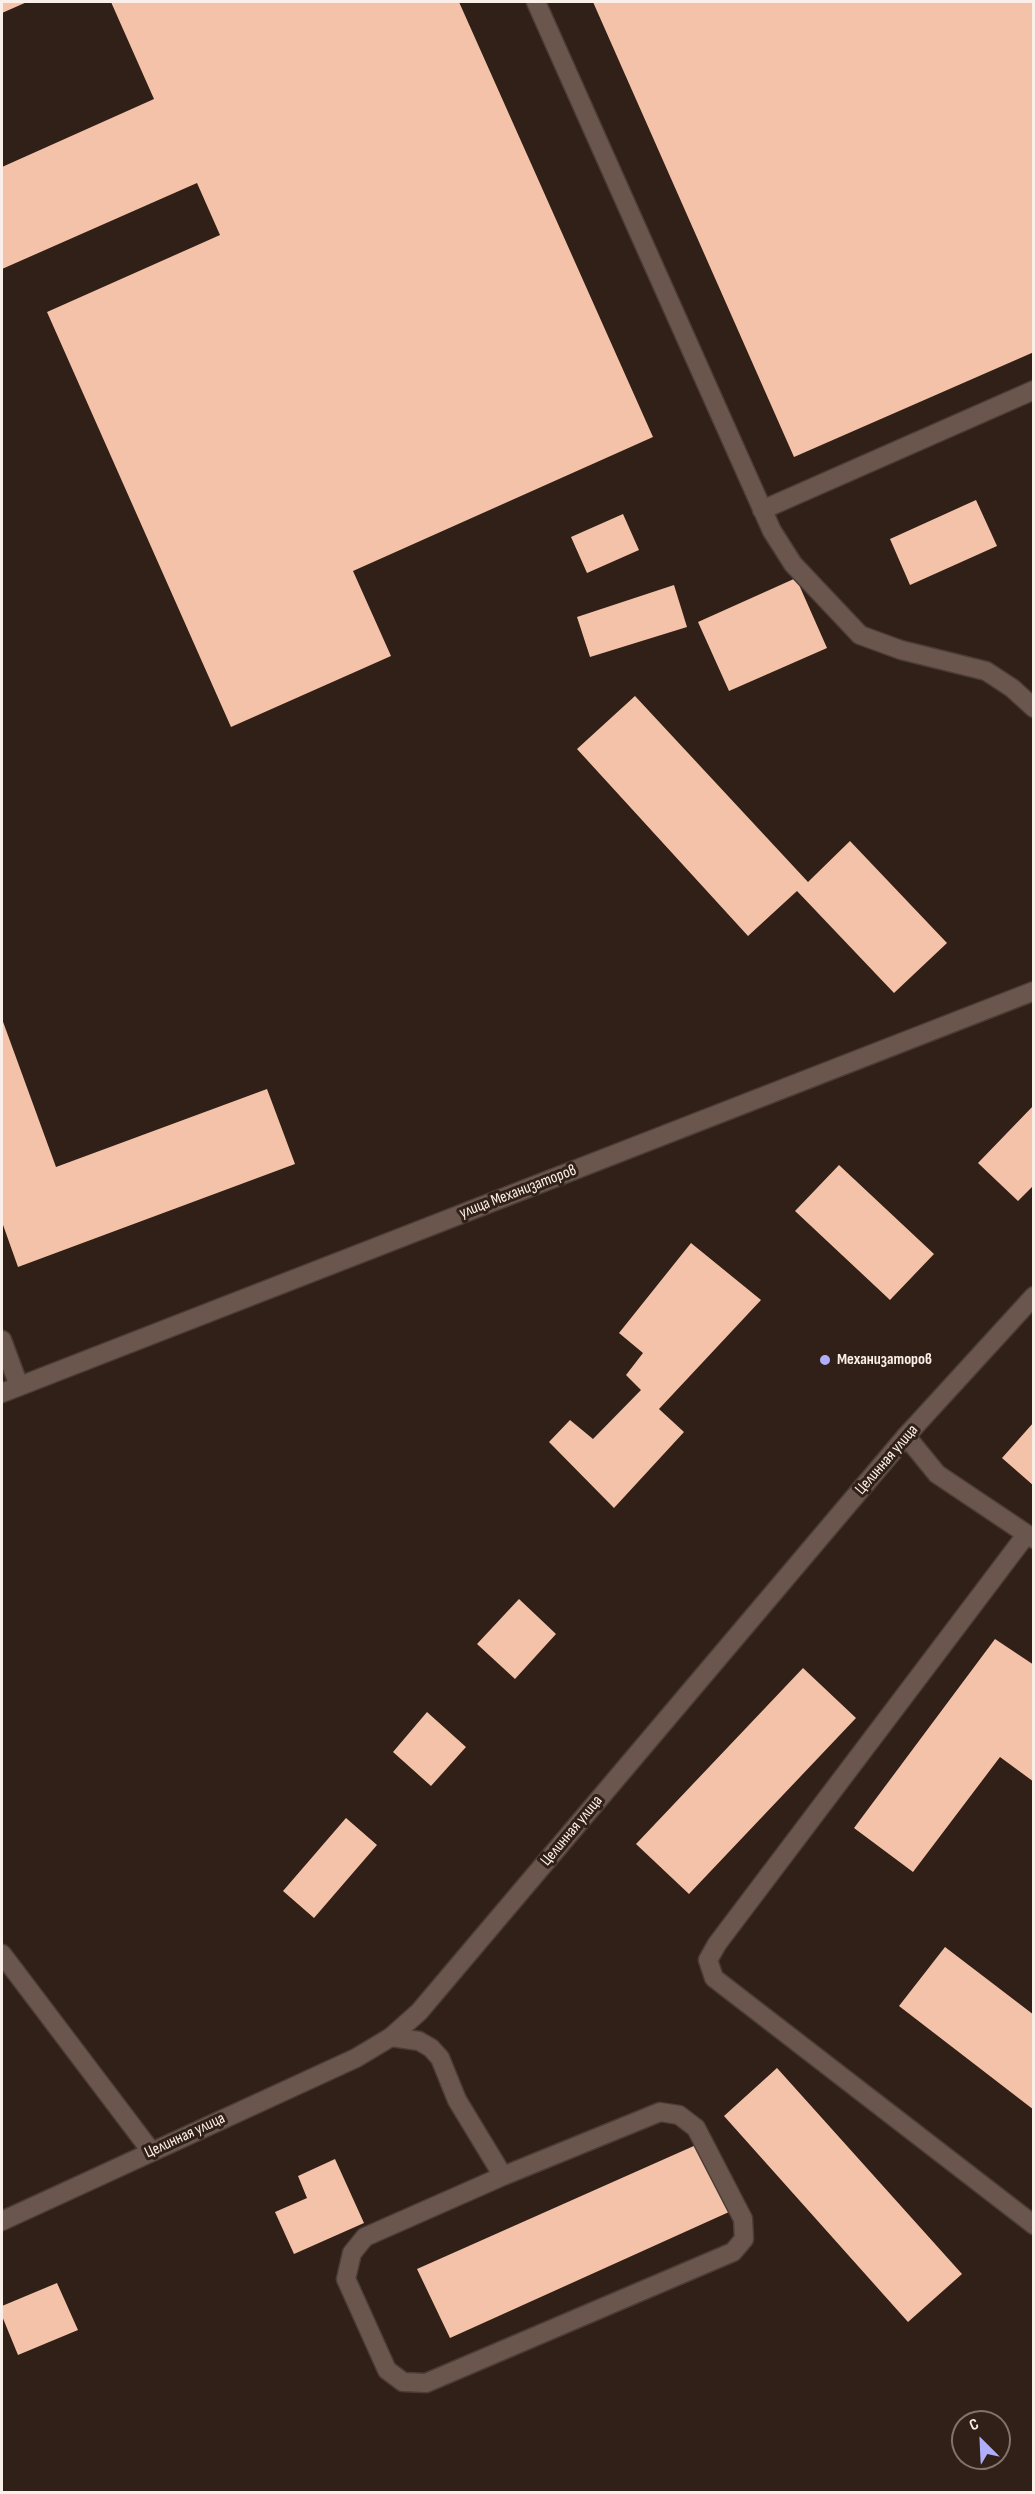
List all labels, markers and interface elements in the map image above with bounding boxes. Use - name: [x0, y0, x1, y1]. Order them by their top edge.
- street label: улица Механизаторов: [457, 1161, 579, 1223]
- place label: Механизаторов: [837, 1350, 932, 1370]
- marker: Механизаторов: [818, 1353, 832, 1367]
- street label: Целинная улица: [851, 1421, 923, 1499]
- street label: Целинная улица: [537, 1792, 607, 1870]
- street label: Целинная улица: [142, 2109, 228, 2163]
- north arrow: [951, 2410, 1011, 2470]
- text: С: [967, 2415, 982, 2435]

